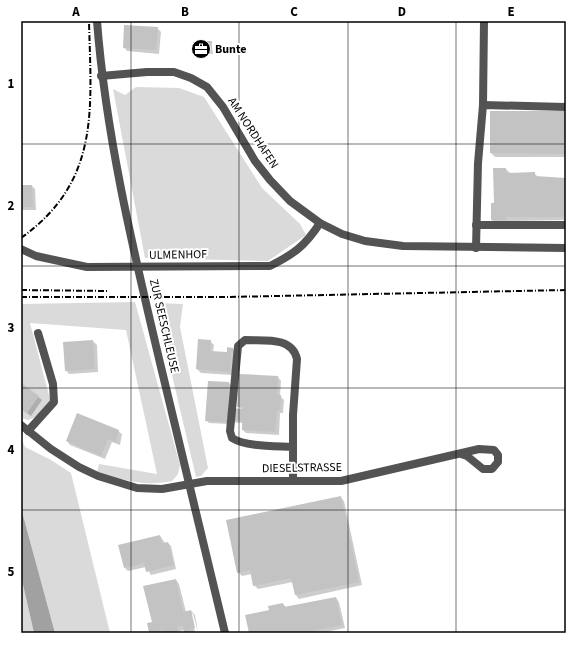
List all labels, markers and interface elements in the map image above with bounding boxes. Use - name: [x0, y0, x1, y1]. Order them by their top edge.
- text: A: [71, 3, 80, 21]
- text: B: [181, 3, 189, 21]
- text: C: [290, 3, 298, 21]
- text: D: [398, 3, 406, 21]
- text: E: [507, 3, 515, 21]
- office icon: Bunte: [190, 38, 212, 60]
- place label: Bunte: [215, 41, 247, 58]
- text: 1: [8, 75, 15, 93]
- street label: AM NORDHAFEN: [224, 94, 282, 172]
- text: 2: [8, 197, 15, 215]
- street label: ULMENHOF: [149, 246, 207, 264]
- street label: ZUR SEESCHLEUSE: [145, 277, 183, 375]
- text: 3: [8, 319, 15, 337]
- text: 4: [8, 441, 15, 459]
- street label: DIESELSTRASSE: [262, 459, 342, 477]
- text: 5: [8, 563, 15, 581]

